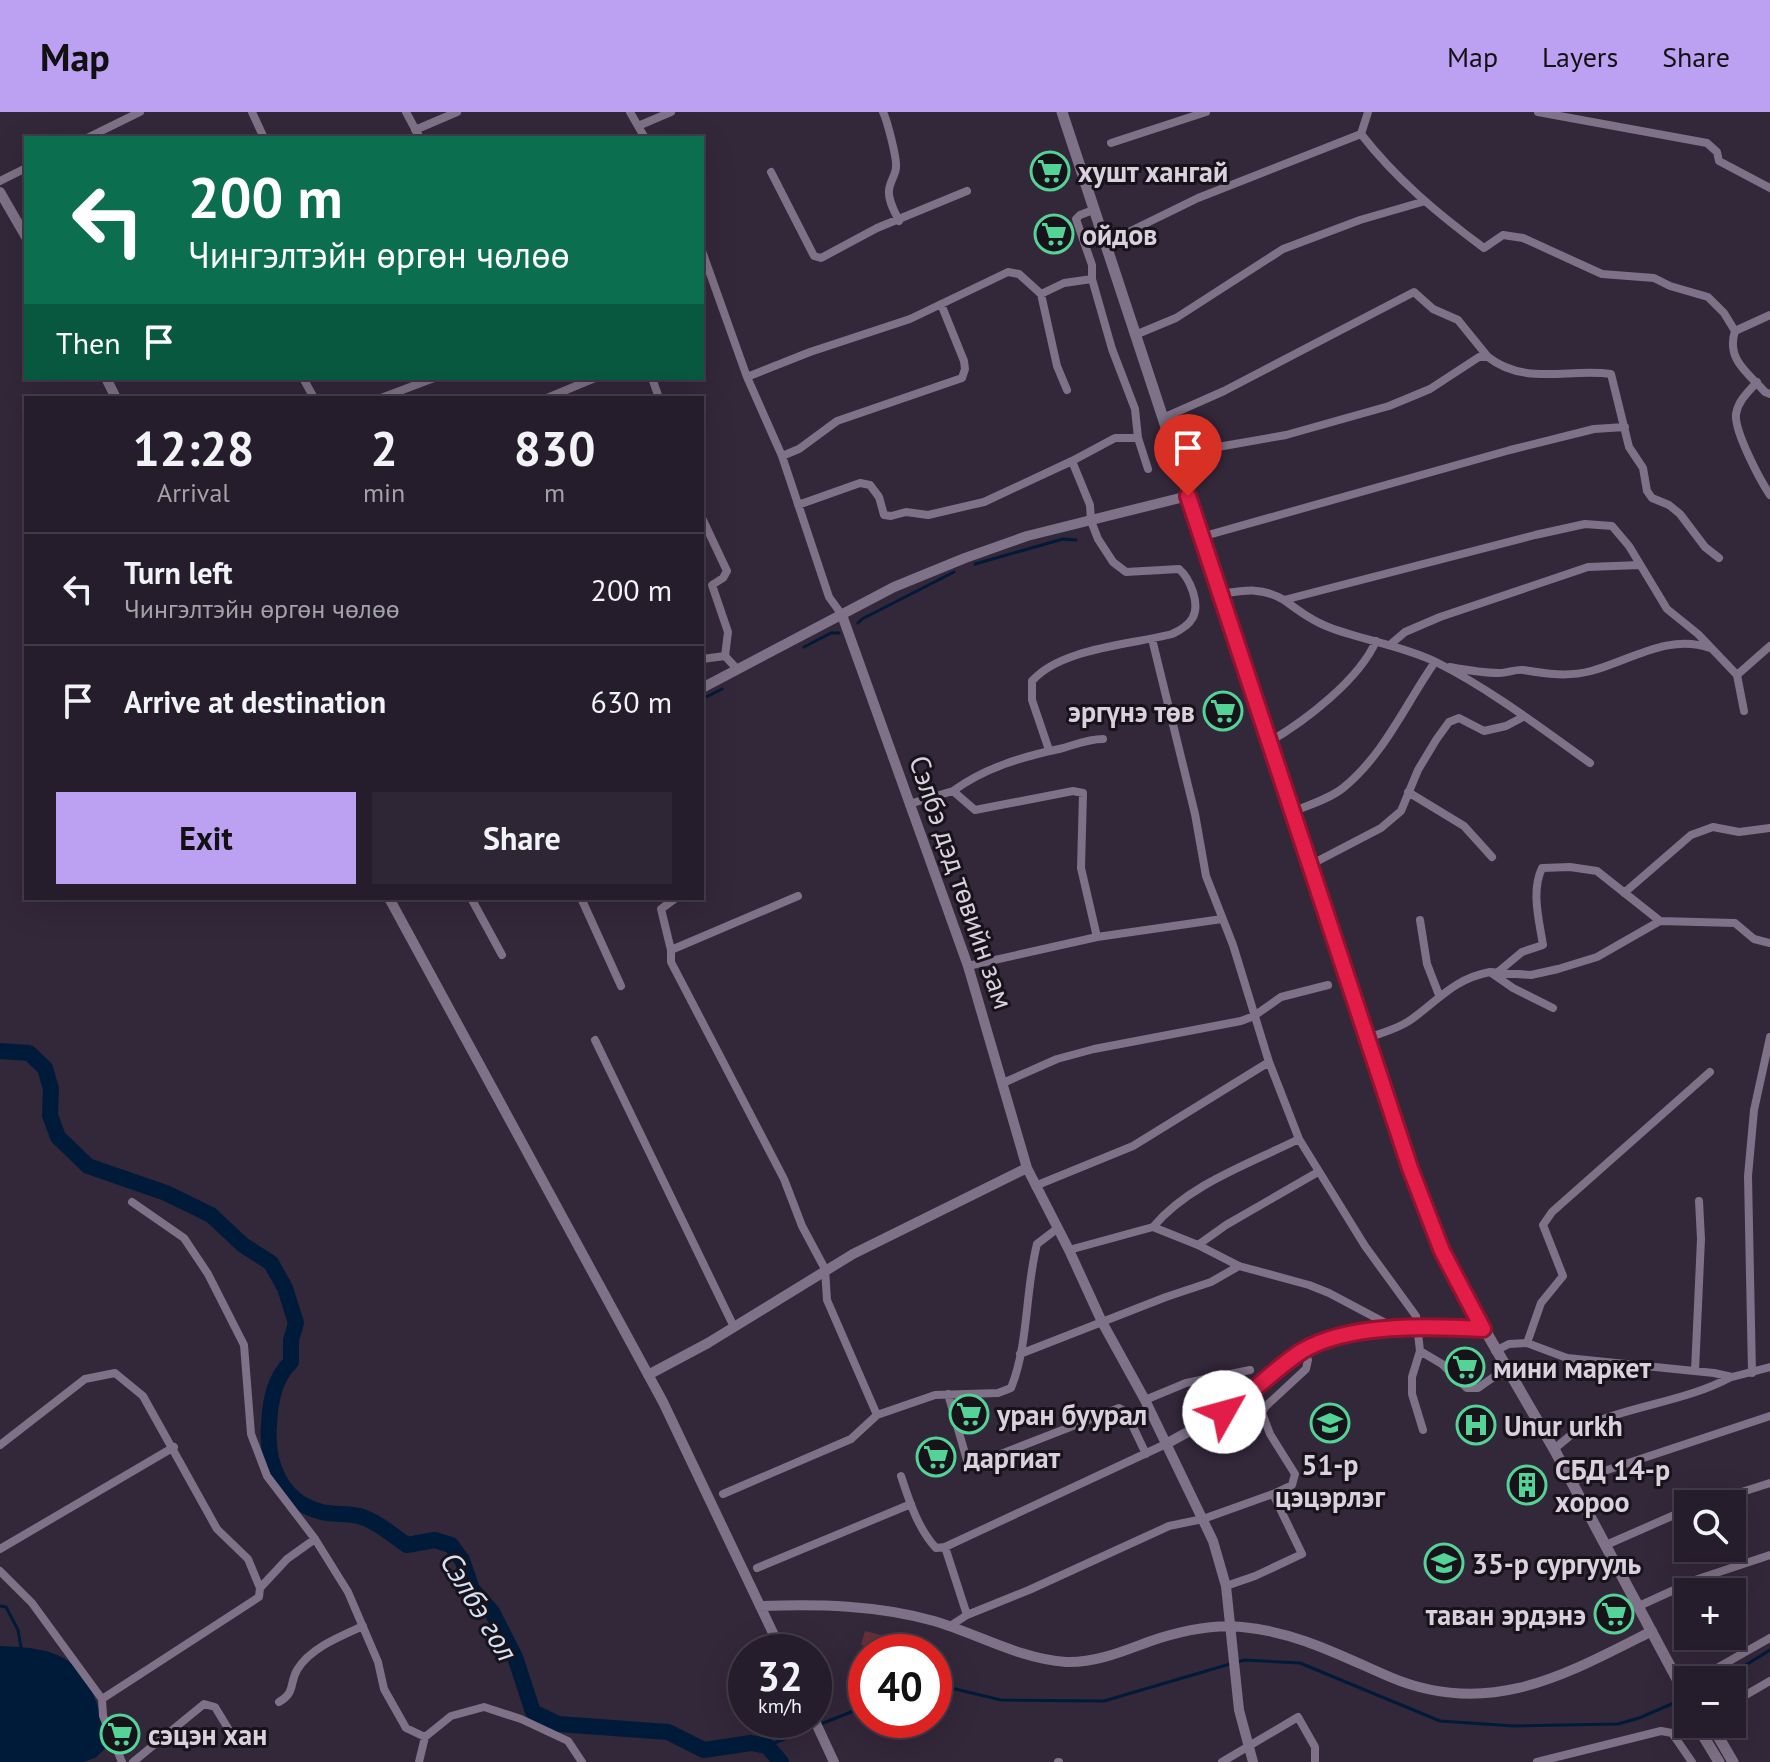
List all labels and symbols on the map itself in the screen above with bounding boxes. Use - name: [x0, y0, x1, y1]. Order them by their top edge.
- supermarket icon: хушт хангай: [1029, 150, 1071, 192]
- place label: хушт хангай: [1078, 153, 1228, 190]
- supermarket icon: ойдов: [1033, 213, 1075, 255]
- place label: ойдов: [1082, 216, 1157, 253]
- pin: [1154, 414, 1222, 496]
- supermarket icon: эргүнэ төв: [1202, 690, 1244, 732]
- place label: эргүнэ төв: [1068, 693, 1195, 730]
- street label: Сэлбэ дэд төвийн зам: [901, 750, 1023, 1014]
- supermarket icon: мини маркет: [1444, 1346, 1486, 1388]
- place label: мини маркет: [1493, 1349, 1651, 1386]
- position arrow: [1182, 1370, 1266, 1454]
- supermarket icon: уран буурал: [948, 1393, 990, 1435]
- place label: уран буурал: [996, 1396, 1147, 1433]
- school or university icon: 51-р цэцэрлэг: [1309, 1402, 1351, 1444]
- hospital icon: Unur urkh: [1455, 1404, 1497, 1446]
- place label: Unur urkh: [1504, 1407, 1623, 1444]
- supermarket icon: даргиат: [915, 1436, 957, 1478]
- place label: даргиат: [963, 1439, 1061, 1476]
- place label: 51-р цэцэрлэг: [1275, 1446, 1385, 1515]
- place label: СБД 14-р хороо: [1555, 1451, 1670, 1520]
- building icon: СБД 14-р хороо: [1506, 1464, 1548, 1506]
- school or university icon: 35-р сургууль: [1423, 1542, 1465, 1584]
- water label: Сэлбэ гол: [432, 1544, 528, 1668]
- place label: 35-р сургууль: [1472, 1545, 1641, 1582]
- supermarket icon: таван эрдэнэ: [1593, 1593, 1635, 1635]
- place label: таван эрдэнэ: [1426, 1596, 1586, 1633]
- speed limit sign: 40: [848, 1634, 952, 1738]
- supermarket icon: сэцэн хан: [99, 1713, 141, 1755]
- place label: сэцэн хан: [148, 1716, 267, 1753]

